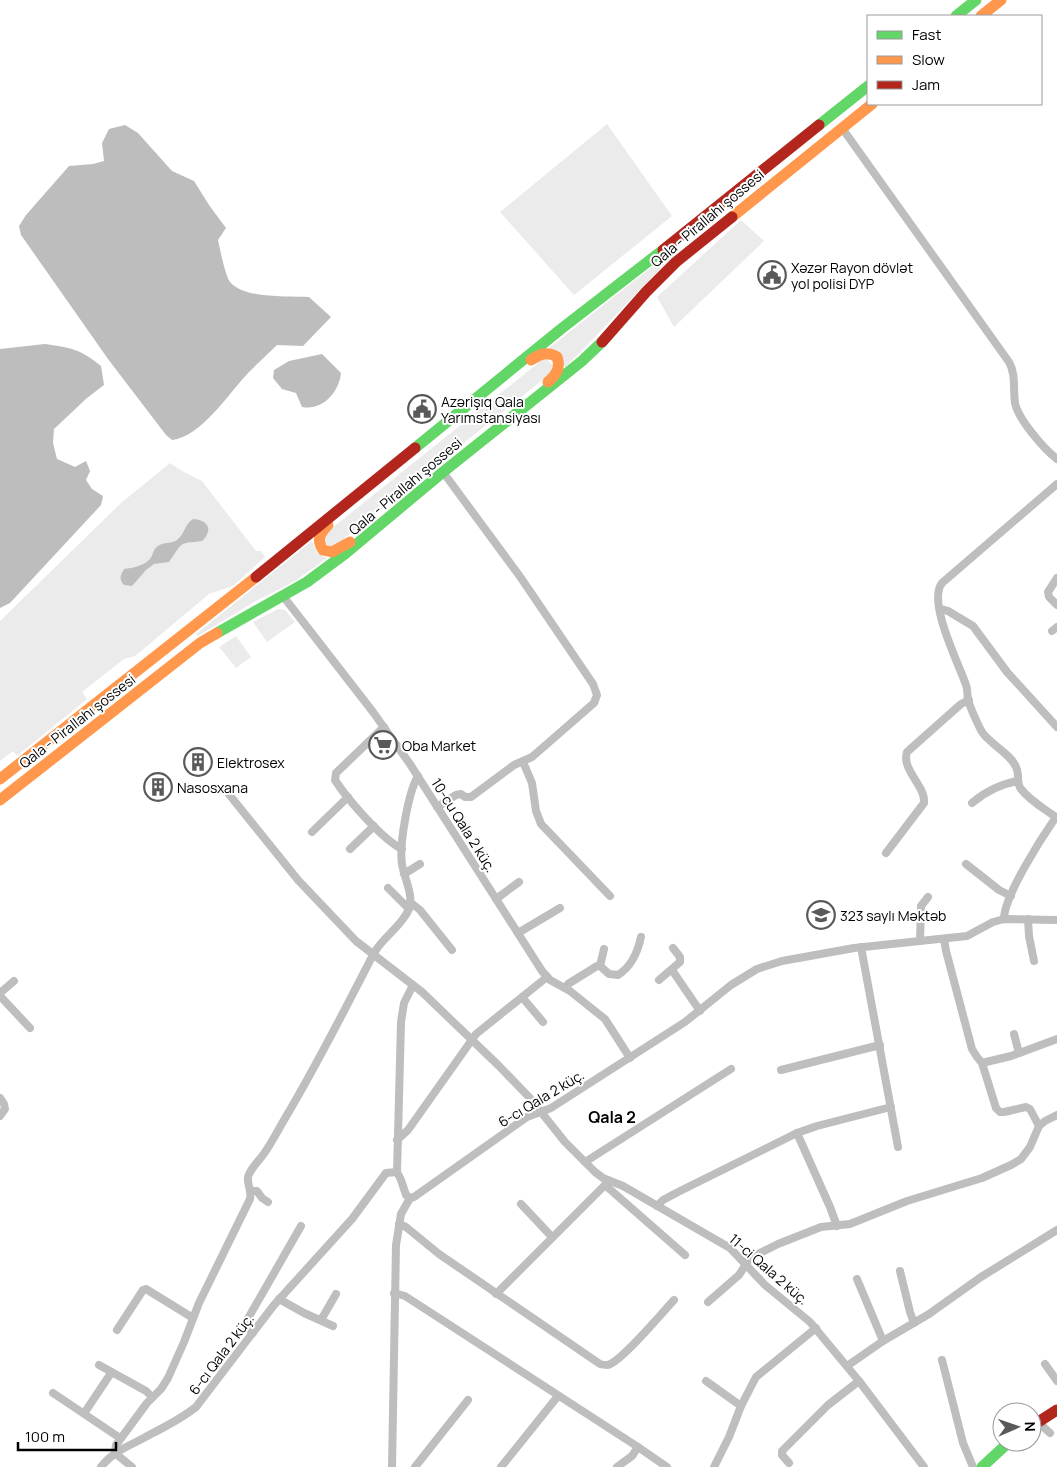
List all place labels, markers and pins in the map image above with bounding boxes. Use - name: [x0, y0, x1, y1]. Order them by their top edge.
- place label: Xəzər Rayon dövlət yol polisi DYP: [791, 258, 914, 293]
- public building icon: Xəzər Rayon dövlət yol polisi DYP: [757, 260, 787, 290]
- place label: Azərişıq Qala Yarımstansiyası: [441, 392, 541, 427]
- public building icon: Azərişıq Qala Yarımstansiyası: [407, 394, 437, 424]
- supermarket icon: Oba Market: [368, 730, 398, 760]
- place label: Oba Market: [402, 736, 477, 755]
- building icon: Elektrosex: [183, 747, 213, 777]
- place label: Elektrosex: [217, 753, 285, 772]
- building icon: Nasosxana: [143, 772, 173, 802]
- place label: Nasosxana: [177, 778, 248, 797]
- school or university icon: 323 saylı Məktəb: [806, 900, 836, 930]
- place label: 323 saylı Məktəb: [840, 906, 946, 925]

